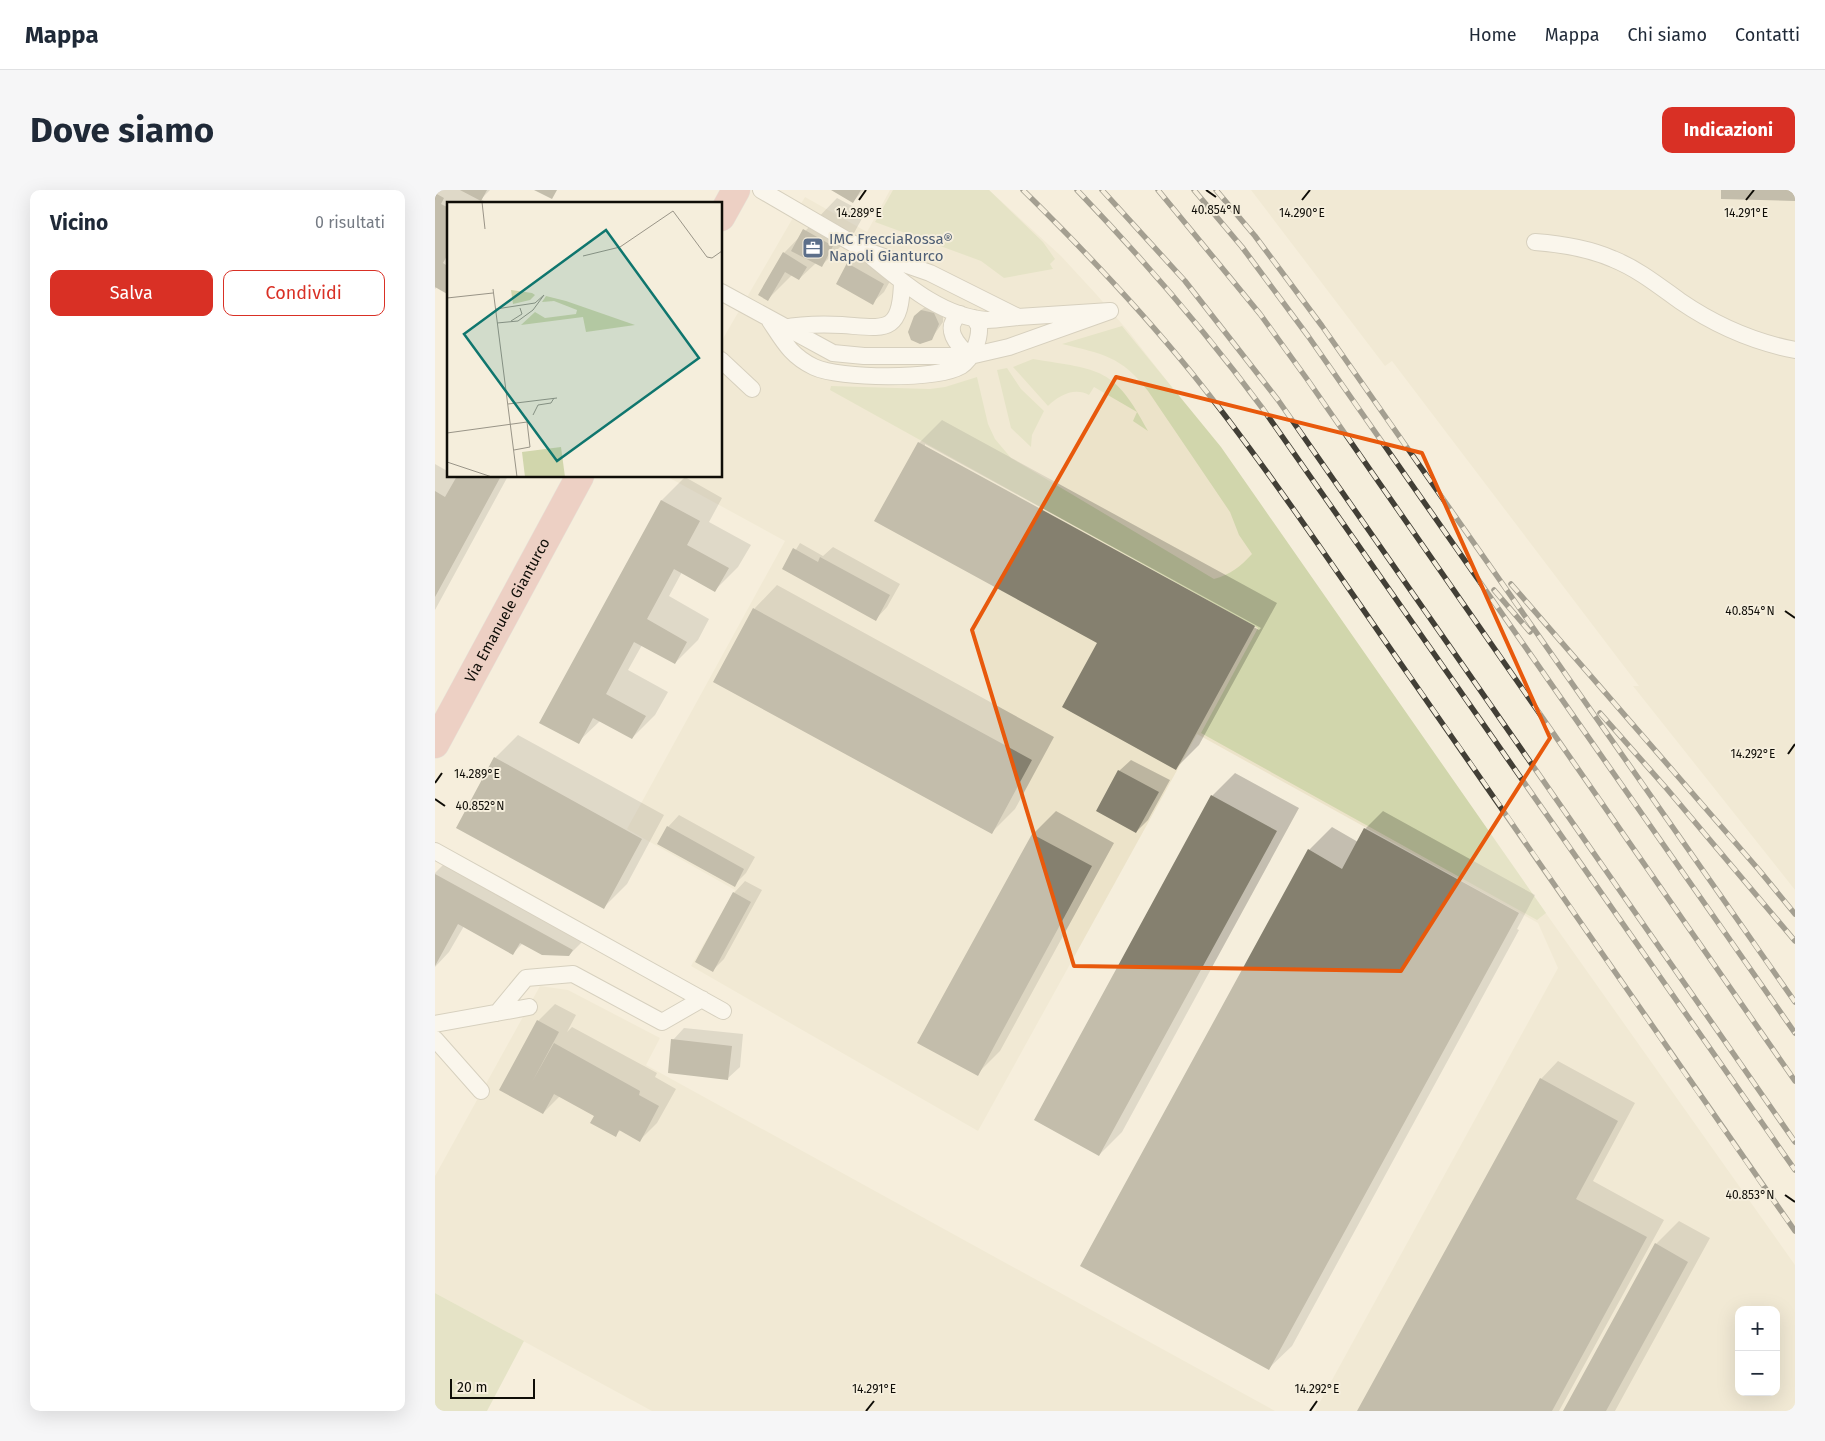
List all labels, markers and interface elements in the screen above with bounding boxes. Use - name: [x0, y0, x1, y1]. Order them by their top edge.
- text: Mappa: [25, 21, 99, 49]
- text: Home: [1469, 24, 1517, 46]
- text: Mappa: [1545, 24, 1599, 46]
- text: Chi siamo: [1627, 24, 1707, 46]
- text: Contatti: [1735, 24, 1800, 46]
- button: Indicazioni: [1662, 107, 1795, 153]
- text: Dove siamo: [30, 109, 214, 151]
- inset map: [447, 202, 723, 478]
- text: 40.854°N: [1191, 203, 1241, 217]
- text: 14.289°E: [836, 206, 882, 220]
- text: 14.290°E: [1279, 206, 1325, 220]
- text: 14.291°E: [1724, 206, 1768, 220]
- text: Vicino: [50, 210, 108, 236]
- text: 0 risultati: [315, 213, 385, 232]
- place label: IMC FrecciaRossa® Napoli Gianturco: [829, 230, 953, 265]
- office icon: IMC FrecciaRossa® Napoli Gianturco: [801, 236, 825, 260]
- button: Salva: [50, 270, 213, 316]
- button: Condividi: [223, 270, 385, 316]
- street label: Via Emanuele Gianturco: [461, 535, 554, 686]
- text: 40.854°N: [1725, 604, 1775, 618]
- text: 14.292°E: [1731, 747, 1775, 761]
- text: 14.289°E: [454, 767, 500, 781]
- text: 40.852°N: [456, 799, 504, 813]
- text: 40.853°N: [1726, 1188, 1774, 1202]
- map controls: [1735, 1306, 1780, 1396]
- button: +: [1735, 1306, 1780, 1351]
- button: −: [1735, 1351, 1780, 1396]
- scale bar: [450, 1376, 535, 1399]
- text: 20 m: [457, 1379, 487, 1396]
- text: 14.291°E: [852, 1382, 896, 1396]
- text: 14.292°E: [1295, 1382, 1339, 1396]

